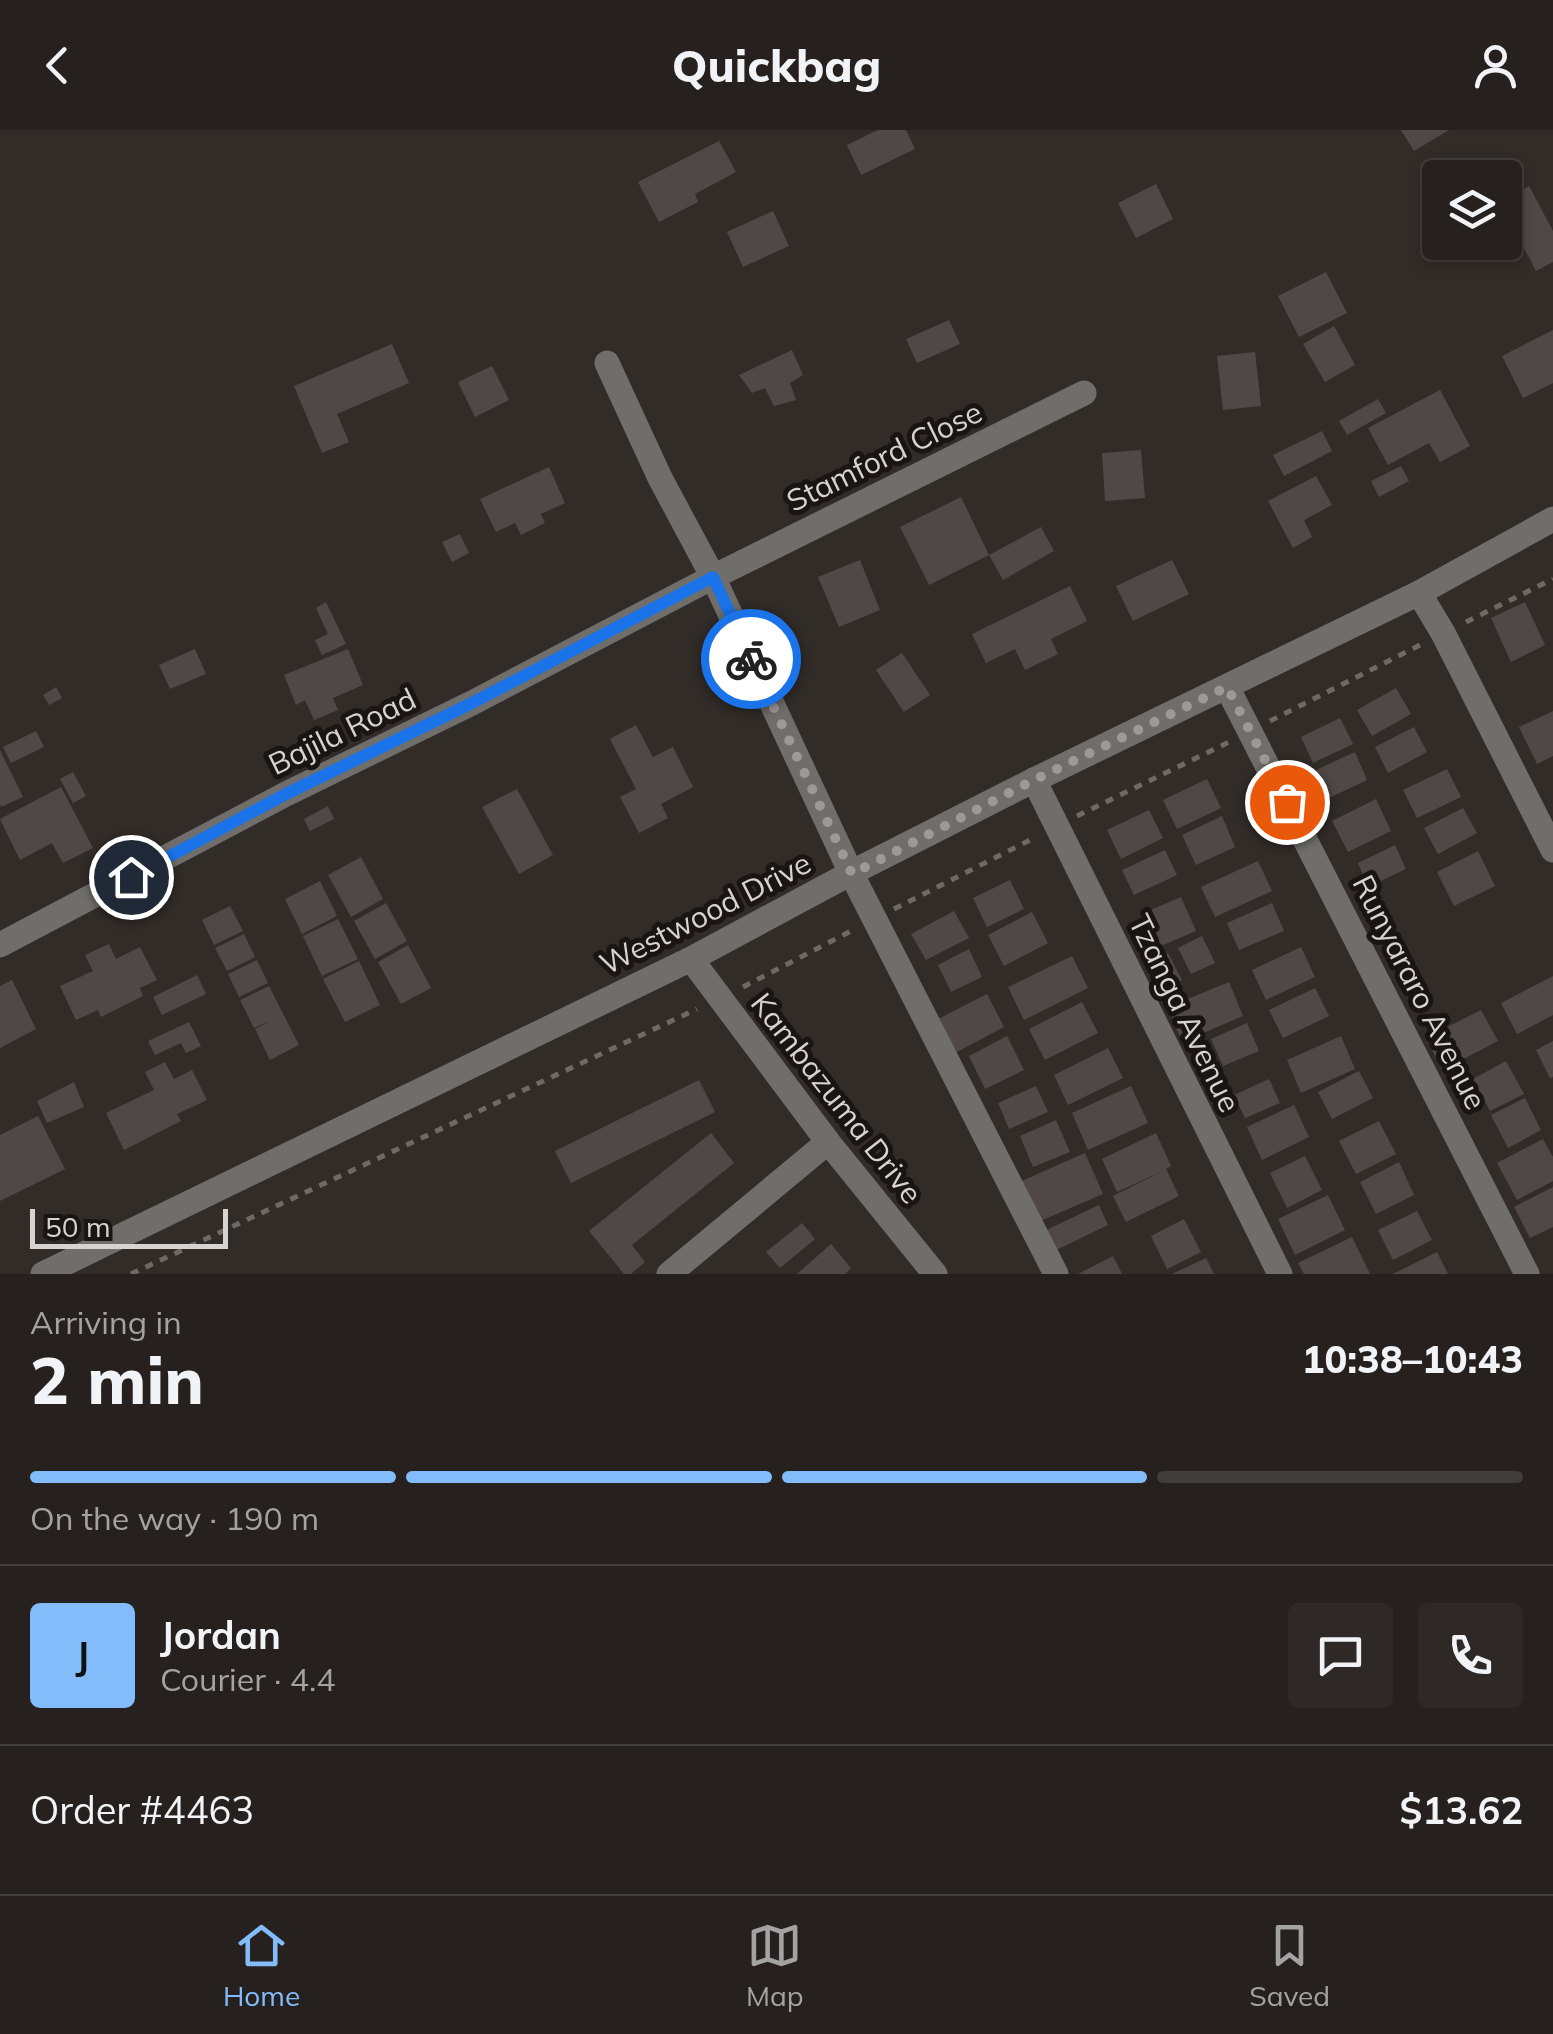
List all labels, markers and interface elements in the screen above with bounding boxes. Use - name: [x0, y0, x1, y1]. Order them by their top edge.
- text: Quickbag: [672, 37, 881, 93]
- icon: back: [30, 38, 85, 93]
- icon: person: [1468, 38, 1523, 93]
- map controls: [1422, 160, 1522, 260]
- button: layers: [1422, 160, 1522, 260]
- street label: Stamford Close: [780, 392, 988, 520]
- courier: [701, 609, 801, 709]
- icon: bike: [724, 632, 779, 687]
- street label: Bajila Road: [262, 679, 422, 783]
- pin: [1245, 760, 1330, 845]
- icon: bag: [1260, 775, 1315, 830]
- pin: [89, 835, 174, 920]
- street label: Westwood Drive: [593, 843, 817, 983]
- icon: home: [104, 850, 159, 905]
- street label: Runyararo Avenue: [1344, 868, 1496, 1116]
- street label: Tzanga Avenue: [1121, 908, 1249, 1118]
- street label: Kambazuma Drive: [743, 985, 931, 1211]
- scale bar: [30, 1204, 228, 1248]
- text: 50 m: [45, 1209, 111, 1244]
- text: Arriving in: [30, 1302, 182, 1342]
- text: 10:38–10:43: [1302, 1335, 1523, 1383]
- text: 2 min: [30, 1339, 204, 1420]
- text: On the way · 190 m: [30, 1498, 319, 1538]
- button: chat: [1288, 1603, 1393, 1708]
- button: phone: [1418, 1603, 1523, 1708]
- text: Jordan: [160, 1611, 281, 1659]
- text: J: [76, 1631, 89, 1679]
- text: Courier · 4.4: [160, 1659, 336, 1699]
- text: Order #4463: [30, 1786, 254, 1834]
- text: $13.62: [1400, 1786, 1523, 1834]
- tab: Home: [223, 1918, 300, 2013]
- tab: Map: [746, 1918, 804, 2013]
- tab: Saved: [1249, 1918, 1330, 2013]

